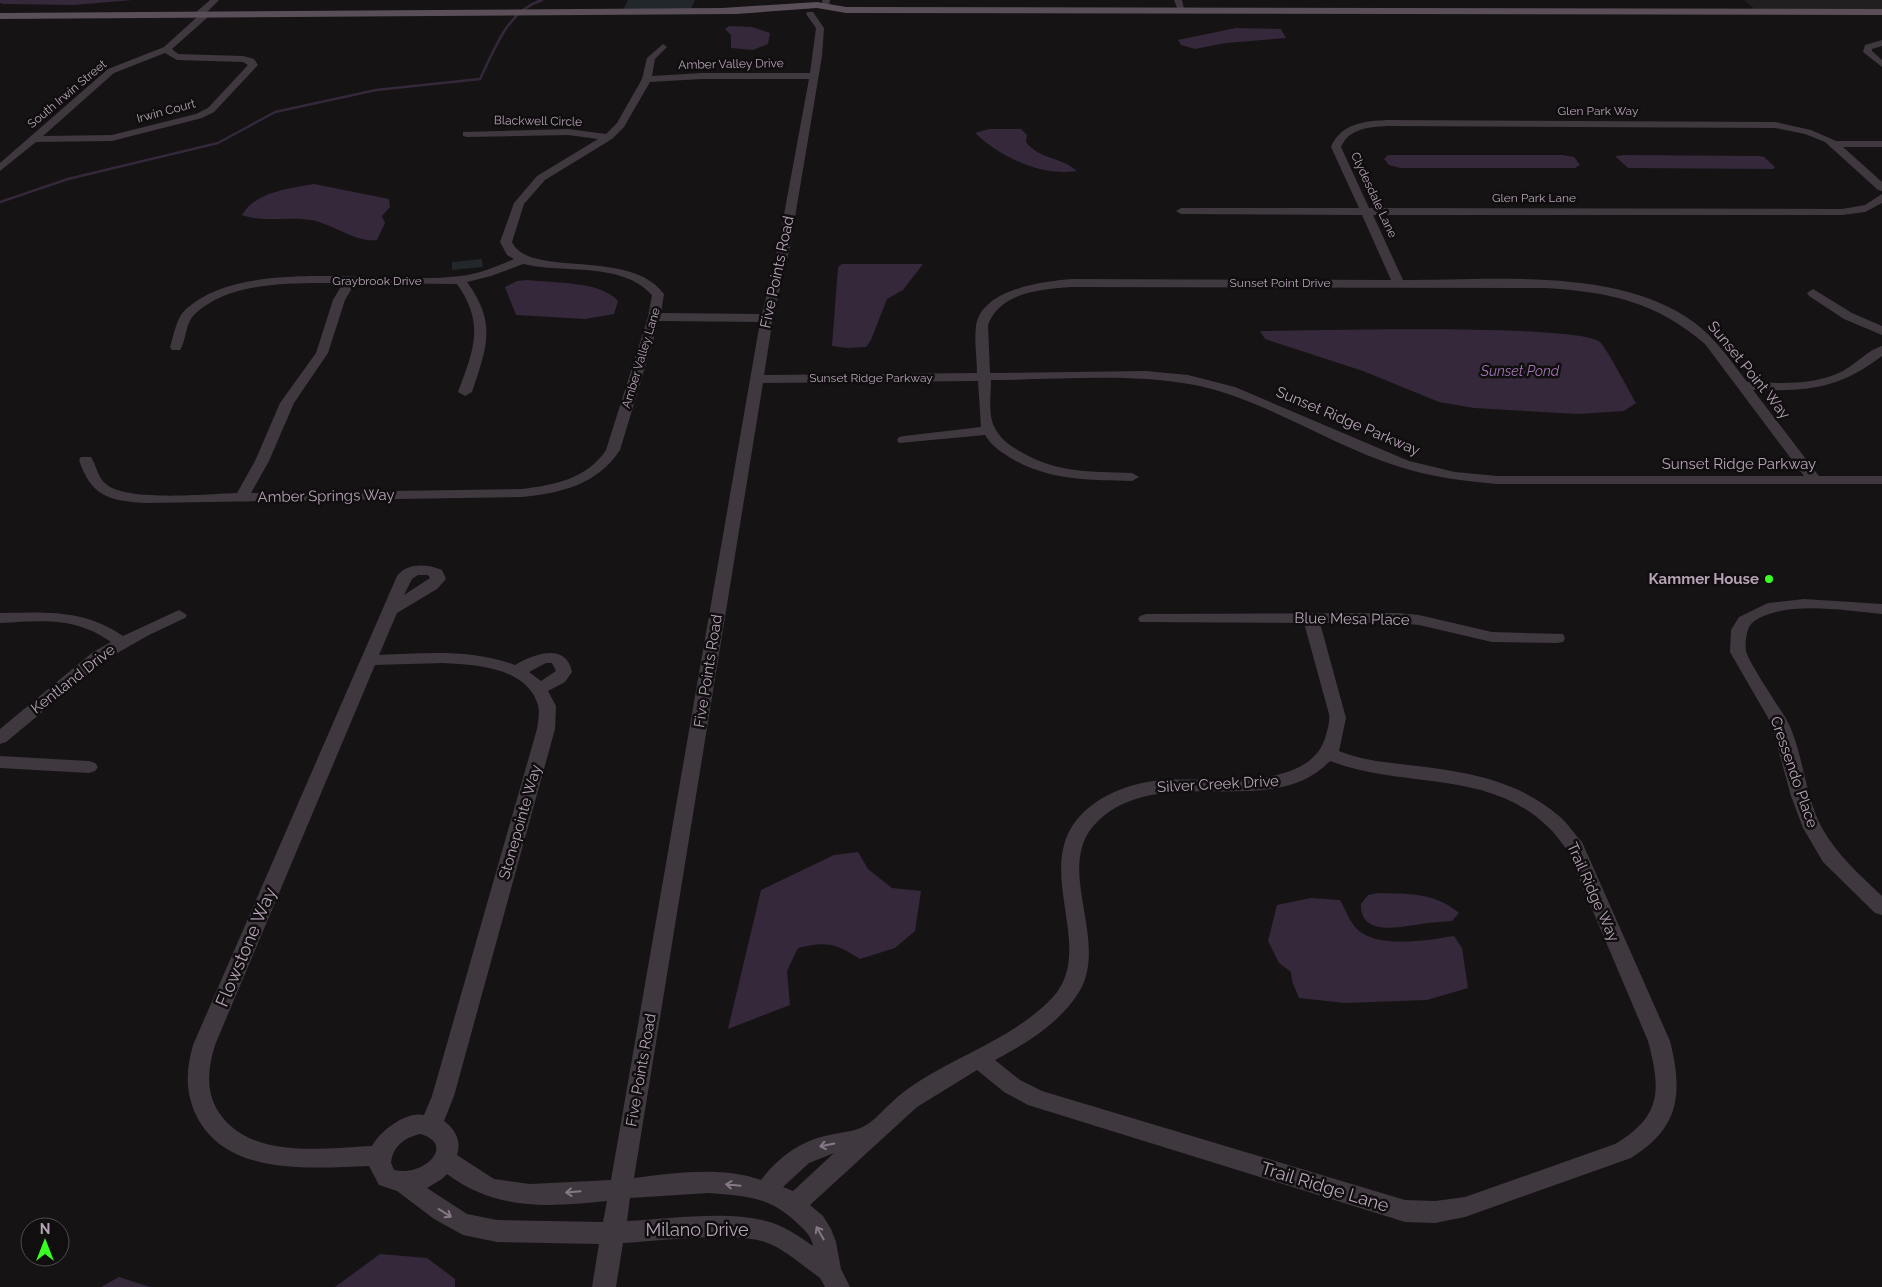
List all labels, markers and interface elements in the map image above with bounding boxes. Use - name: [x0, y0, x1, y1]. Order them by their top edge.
- street label: Amber Valley Drive: [678, 56, 784, 72]
- street label: South Irwin Street: [25, 57, 109, 131]
- street label: Irwin Court: [135, 96, 197, 126]
- street label: Glen Park Way: [1558, 104, 1639, 118]
- street label: Blackwell Circle: [494, 113, 582, 129]
- street label: Clydesdale Lane: [1348, 150, 1400, 240]
- street label: Glen Park Lane: [1492, 191, 1576, 205]
- street label: Five Points Road: [756, 214, 798, 330]
- street label: Graybrook Drive: [332, 274, 422, 288]
- street label: Sunset Point Drive: [1229, 276, 1331, 290]
- street label: Amber Valley Lane: [619, 306, 663, 410]
- street label: Sunset Point Way: [1704, 317, 1794, 423]
- water label: Sunset Pond: [1480, 363, 1560, 379]
- street label: Sunset Ridge Parkway: [809, 371, 933, 385]
- street label: Sunset Ridge Parkway: [1273, 383, 1423, 459]
- street label: Sunset Ridge Parkway: [1662, 455, 1816, 473]
- street label: Amber Springs Way: [257, 486, 395, 506]
- place label: Kammer House: [1649, 570, 1759, 588]
- marker: Kammer House: [1763, 573, 1775, 585]
- street label: Blue Mesa Place: [1294, 609, 1410, 629]
- street label: Five Points Road: [690, 613, 726, 729]
- street label: Kentland Drive: [27, 641, 119, 717]
- street label: Cressendo Place: [1766, 714, 1822, 830]
- street label: Stonepointe Way: [495, 763, 545, 881]
- street label: Silver Creek Drive: [1157, 772, 1280, 796]
- street label: Trail Ridge Way: [1563, 840, 1623, 944]
- street label: Flowstone Way: [211, 884, 280, 1010]
- street label: Five Points Road: [622, 1012, 660, 1128]
- one-way arrow: [819, 1141, 835, 1151]
- street label: Trail Ridge Lane: [1259, 1157, 1392, 1216]
- one-way arrow: [725, 1180, 741, 1190]
- one-way arrow: [565, 1188, 581, 1197]
- one-way arrow: [437, 1208, 451, 1218]
- north arrow: [20, 1217, 70, 1267]
- street label: Milano Drive: [645, 1219, 749, 1240]
- text: N: [40, 1221, 50, 1237]
- one-way arrow: [815, 1227, 825, 1241]

